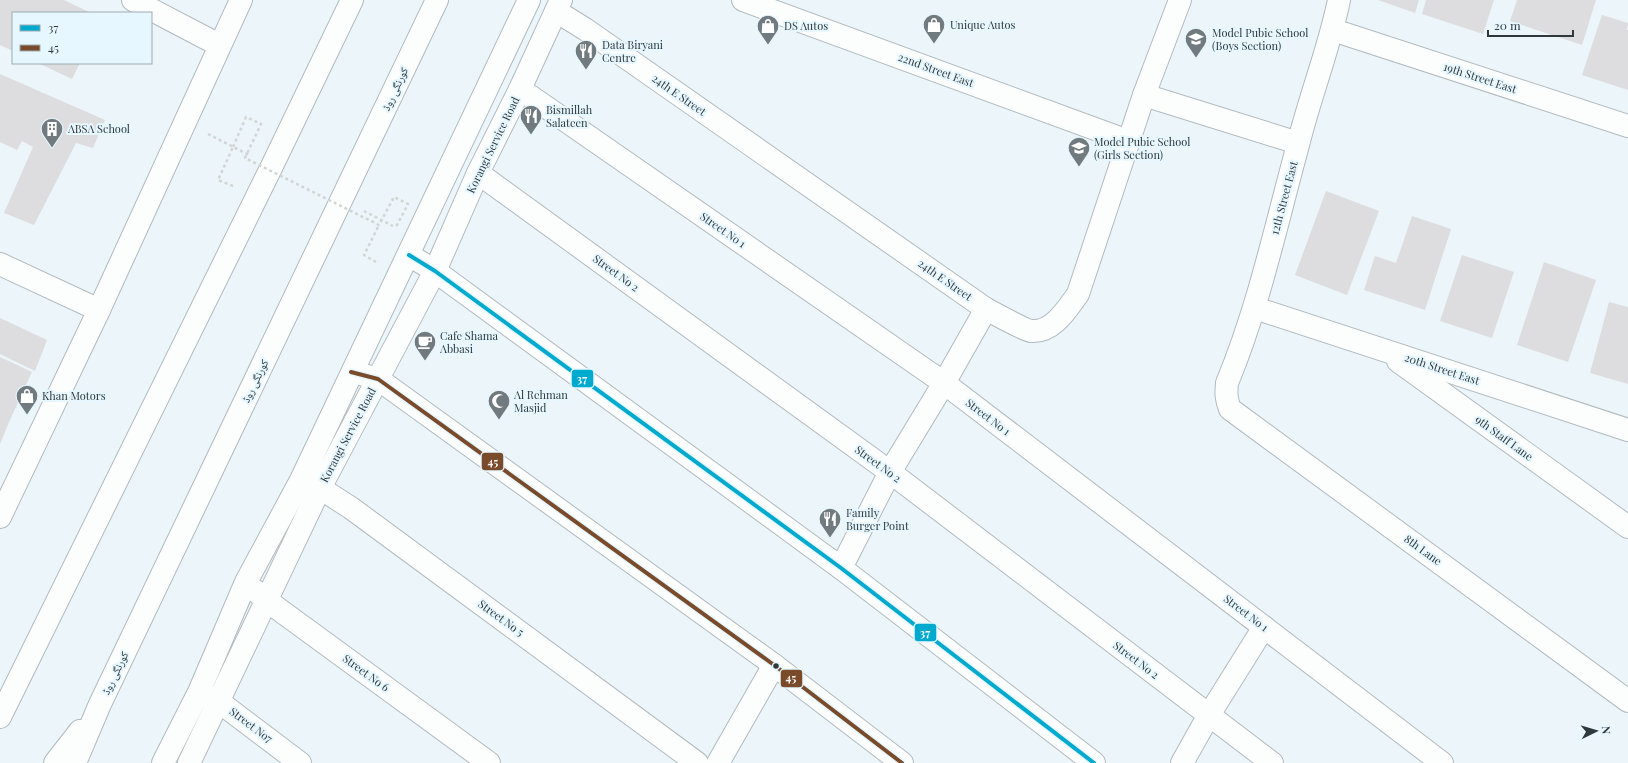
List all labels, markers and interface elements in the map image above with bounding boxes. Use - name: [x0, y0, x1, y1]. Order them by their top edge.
- legend: [12, 12, 152, 64]
- shop icon: Unique Autos: [921, 12, 947, 45]
- scale bar: [1488, 12, 1573, 38]
- shop icon: DS Autos: [755, 13, 781, 46]
- place label: Unique Autos: [950, 17, 1016, 32]
- text: 20 m: [1494, 17, 1521, 33]
- place label: DS Autos: [784, 18, 828, 33]
- text: 37: [48, 19, 58, 35]
- place label: Model Pubic School (Boys Section): [1212, 25, 1308, 53]
- school or university icon: Model Pubic School (Boys Section): [1183, 26, 1209, 59]
- place label: Data Biryani Centre: [602, 37, 663, 65]
- restaurant icon: Data Biryani Centre: [573, 38, 599, 71]
- text: 45: [48, 39, 59, 55]
- street label: 22nd Street East: [896, 49, 976, 90]
- street label: 19th Street East: [1442, 59, 1519, 96]
- street label: کورنگی روڈ: [378, 64, 411, 113]
- street label: 24th E Street: [649, 70, 709, 119]
- street label: Korangi Service Road: [463, 94, 523, 195]
- place label: Bismillah Salateen: [546, 102, 593, 130]
- restaurant icon: Bismillah Salateen: [518, 103, 544, 136]
- building icon: ABSA School: [39, 116, 65, 149]
- place label: ABSA School: [67, 121, 130, 136]
- place label: Model Pubic School (Girls Section): [1094, 134, 1190, 162]
- school or university icon: Model Pubic School (Girls Section): [1066, 135, 1092, 168]
- street label: 12th Street East: [1267, 159, 1301, 236]
- street label: Street No 1: [697, 208, 749, 251]
- street label: Street No 2: [590, 251, 642, 294]
- street label: 24th E Street: [915, 255, 975, 304]
- place label: Cafe Shama Abbasi: [439, 328, 498, 356]
- cafe icon: Cafe Shama Abbasi: [412, 329, 438, 362]
- street label: 20th Street East: [1403, 349, 1482, 388]
- street label: کورنگی روڈ: [238, 356, 272, 405]
- line badge: 37: [571, 369, 594, 388]
- text: 37: [577, 371, 587, 386]
- shop icon: Khan Motors: [14, 383, 40, 416]
- street label: Korangi Service Road: [316, 384, 379, 485]
- place label: Al Rehman Masjid: [513, 387, 568, 415]
- place label: Khan Motors: [42, 388, 106, 403]
- mosque icon: Al Rehman Masjid: [486, 388, 512, 421]
- street label: Street No 1: [963, 395, 1014, 438]
- street label: 9th Staff Lane: [1472, 412, 1537, 464]
- street label: Street No 2: [852, 442, 904, 485]
- line badge: 45: [481, 452, 504, 471]
- text: 45: [488, 454, 498, 469]
- place label: Family Burger Point: [846, 505, 909, 533]
- restaurant icon: Family Burger Point: [817, 506, 843, 539]
- street label: 8th Lane: [1402, 531, 1445, 569]
- street label: Street No 1: [1221, 591, 1272, 634]
- street label: Street No 5: [475, 596, 527, 639]
- line badge: 37: [914, 623, 937, 642]
- text: 37: [920, 625, 930, 640]
- street label: Street No 2: [1110, 637, 1162, 682]
- street label: کورنگی روڈ: [98, 648, 132, 697]
- street label: Street No 6: [340, 651, 393, 695]
- unlabelled marker: [771, 661, 781, 671]
- line badge: 45: [780, 669, 803, 688]
- text: 45: [786, 670, 796, 685]
- street label: Street No7: [227, 704, 276, 746]
- north arrow: [1576, 711, 1616, 751]
- text: N: [1599, 725, 1614, 735]

